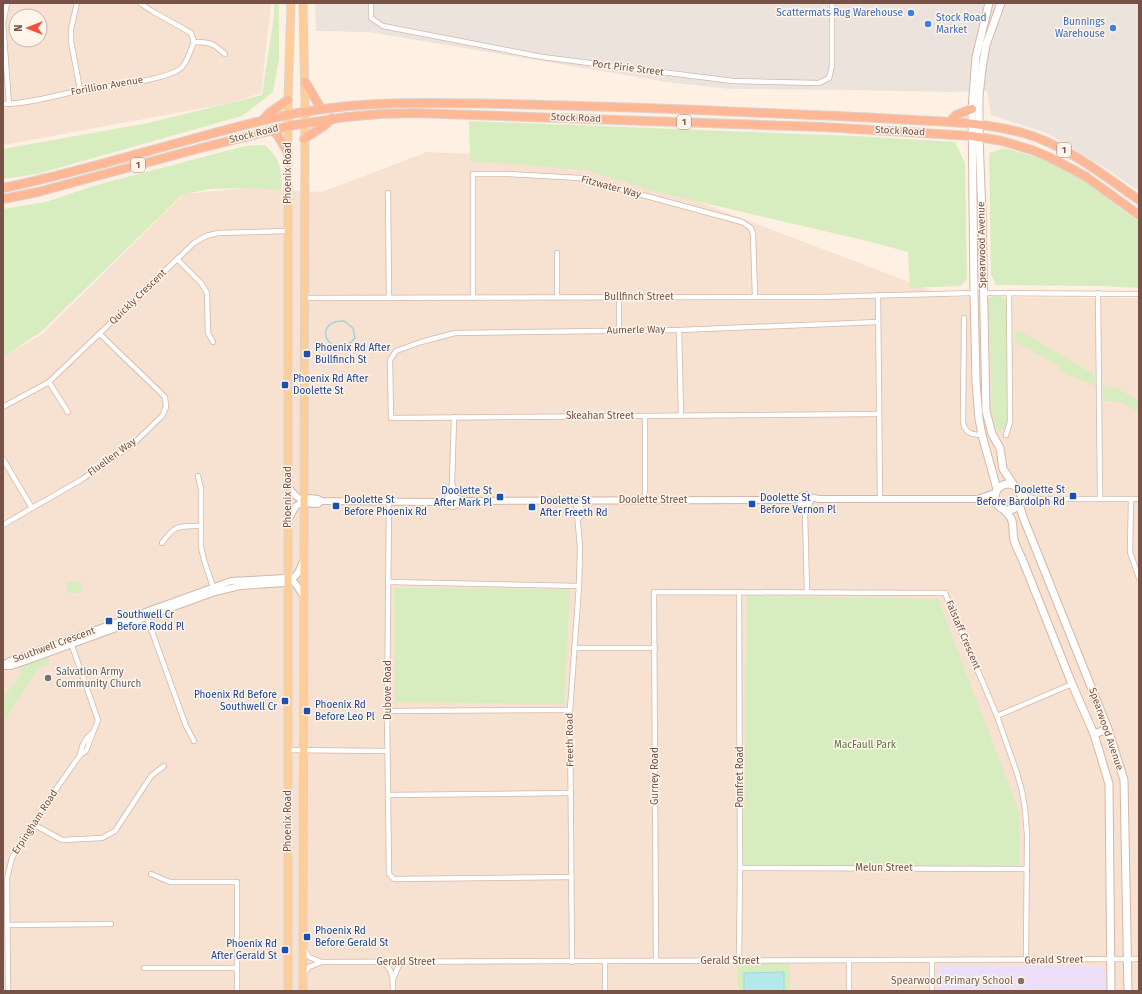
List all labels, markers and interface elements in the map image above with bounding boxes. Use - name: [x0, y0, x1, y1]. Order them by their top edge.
- place label: Scattermats Rug Warehouse: [776, 7, 903, 19]
- north arrow: [8, 8, 48, 48]
- marker: Scattermats Rug Warehouse: [906, 8, 916, 18]
- place label: Stock Road Market: [936, 12, 986, 36]
- place label: Bunnings Warehouse: [1055, 16, 1105, 40]
- marker: Stock Road Market: [923, 19, 933, 29]
- marker: Bunnings Warehouse: [1108, 23, 1118, 33]
- text: N: [12, 24, 25, 32]
- street label: Port Pirie Street: [592, 58, 665, 78]
- street label: Forillion Avenue: [70, 74, 144, 98]
- street label: Stock Road: [551, 111, 601, 125]
- road number: 1: [677, 115, 691, 129]
- street label: Stock Road: [228, 122, 280, 146]
- street label: Stock Road: [875, 124, 925, 138]
- street label: Phoenix Road: [282, 142, 294, 204]
- road number: 1: [1057, 143, 1071, 157]
- road number: 1: [131, 158, 145, 172]
- street label: Fitzwater Way: [580, 173, 642, 201]
- street label: Spearwood Avenue: [975, 202, 989, 288]
- street label: Quickly Crescent: [107, 267, 169, 327]
- street label: Bullfinch Street: [604, 291, 674, 303]
- street label: Aumerle Way: [607, 323, 665, 337]
- place label: Phoenix Rd After Bullfinch St: [315, 342, 390, 366]
- marker: Phoenix Rd After Bullfinch St: [302, 349, 312, 359]
- place label: Phoenix Rd After Doolette St: [293, 373, 368, 397]
- marker: Phoenix Rd After Doolette St: [280, 380, 290, 390]
- street label: Skeahan Street: [566, 410, 634, 422]
- street label: Fluellen Way: [85, 435, 139, 479]
- street label: Phoenix Road: [282, 466, 294, 528]
- place label: Doolette St Before Bardolph Rd: [977, 484, 1065, 508]
- place label: Doolette St After Mark Pl: [434, 485, 492, 509]
- marker: Doolette St Before Bardolph Rd: [1068, 491, 1078, 501]
- marker: Doolette St After Mark Pl: [495, 492, 505, 502]
- place label: Doolette St Before Vernon Pl: [760, 492, 836, 516]
- place label: Doolette St Before Phoenix Rd: [344, 494, 427, 518]
- street label: Doolette Street: [619, 494, 688, 506]
- place label: Doolette St After Freeth Rd: [540, 495, 608, 519]
- marker: Doolette St Before Vernon Pl: [747, 499, 757, 509]
- marker: Doolette St Before Phoenix Rd: [331, 501, 341, 511]
- marker: Doolette St After Freeth Rd: [527, 502, 537, 512]
- street label: Falstaff Crescent: [943, 598, 983, 672]
- place label: Southwell Cr Before Rodd Pl: [117, 609, 184, 633]
- marker: Southwell Cr Before Rodd Pl: [104, 616, 114, 626]
- street label: Southwell Crescent: [11, 624, 97, 665]
- street label: Dubove Road: [382, 660, 394, 720]
- place label: Salvation Army Community Church: [56, 666, 141, 690]
- marker: Salvation Army Community Church: [43, 673, 53, 683]
- street label: Spearwood Avenue: [1086, 686, 1126, 772]
- place label: Phoenix Rd Before Southwell Cr: [194, 689, 277, 713]
- marker: Phoenix Rd Before Southwell Cr: [280, 696, 290, 706]
- place label: Phoenix Rd Before Leo Pl: [315, 699, 375, 723]
- marker: Phoenix Rd Before Leo Pl: [302, 706, 312, 716]
- street label: Freeth Road: [564, 713, 576, 767]
- park label: MacFaull Park: [834, 739, 897, 751]
- street label: Pomfret Road: [734, 746, 746, 808]
- street label: Gurney Road: [649, 747, 661, 805]
- street label: Erpingham Road: [10, 787, 60, 857]
- street label: Phoenix Road: [282, 790, 294, 852]
- street label: Melun Street: [855, 862, 913, 874]
- place label: Phoenix Rd Before Gerald St: [315, 925, 389, 949]
- marker: Phoenix Rd Before Gerald St: [302, 932, 312, 942]
- place label: Phoenix Rd After Gerald St: [211, 938, 277, 962]
- marker: Phoenix Rd After Gerald St: [280, 945, 290, 955]
- street label: Gerald Street: [1024, 953, 1084, 967]
- street label: Gerald Street: [700, 955, 760, 967]
- street label: Gerald Street: [376, 956, 436, 968]
- place label: Spearwood Primary School: [891, 975, 1013, 987]
- marker: Spearwood Primary School: [1016, 976, 1026, 986]

